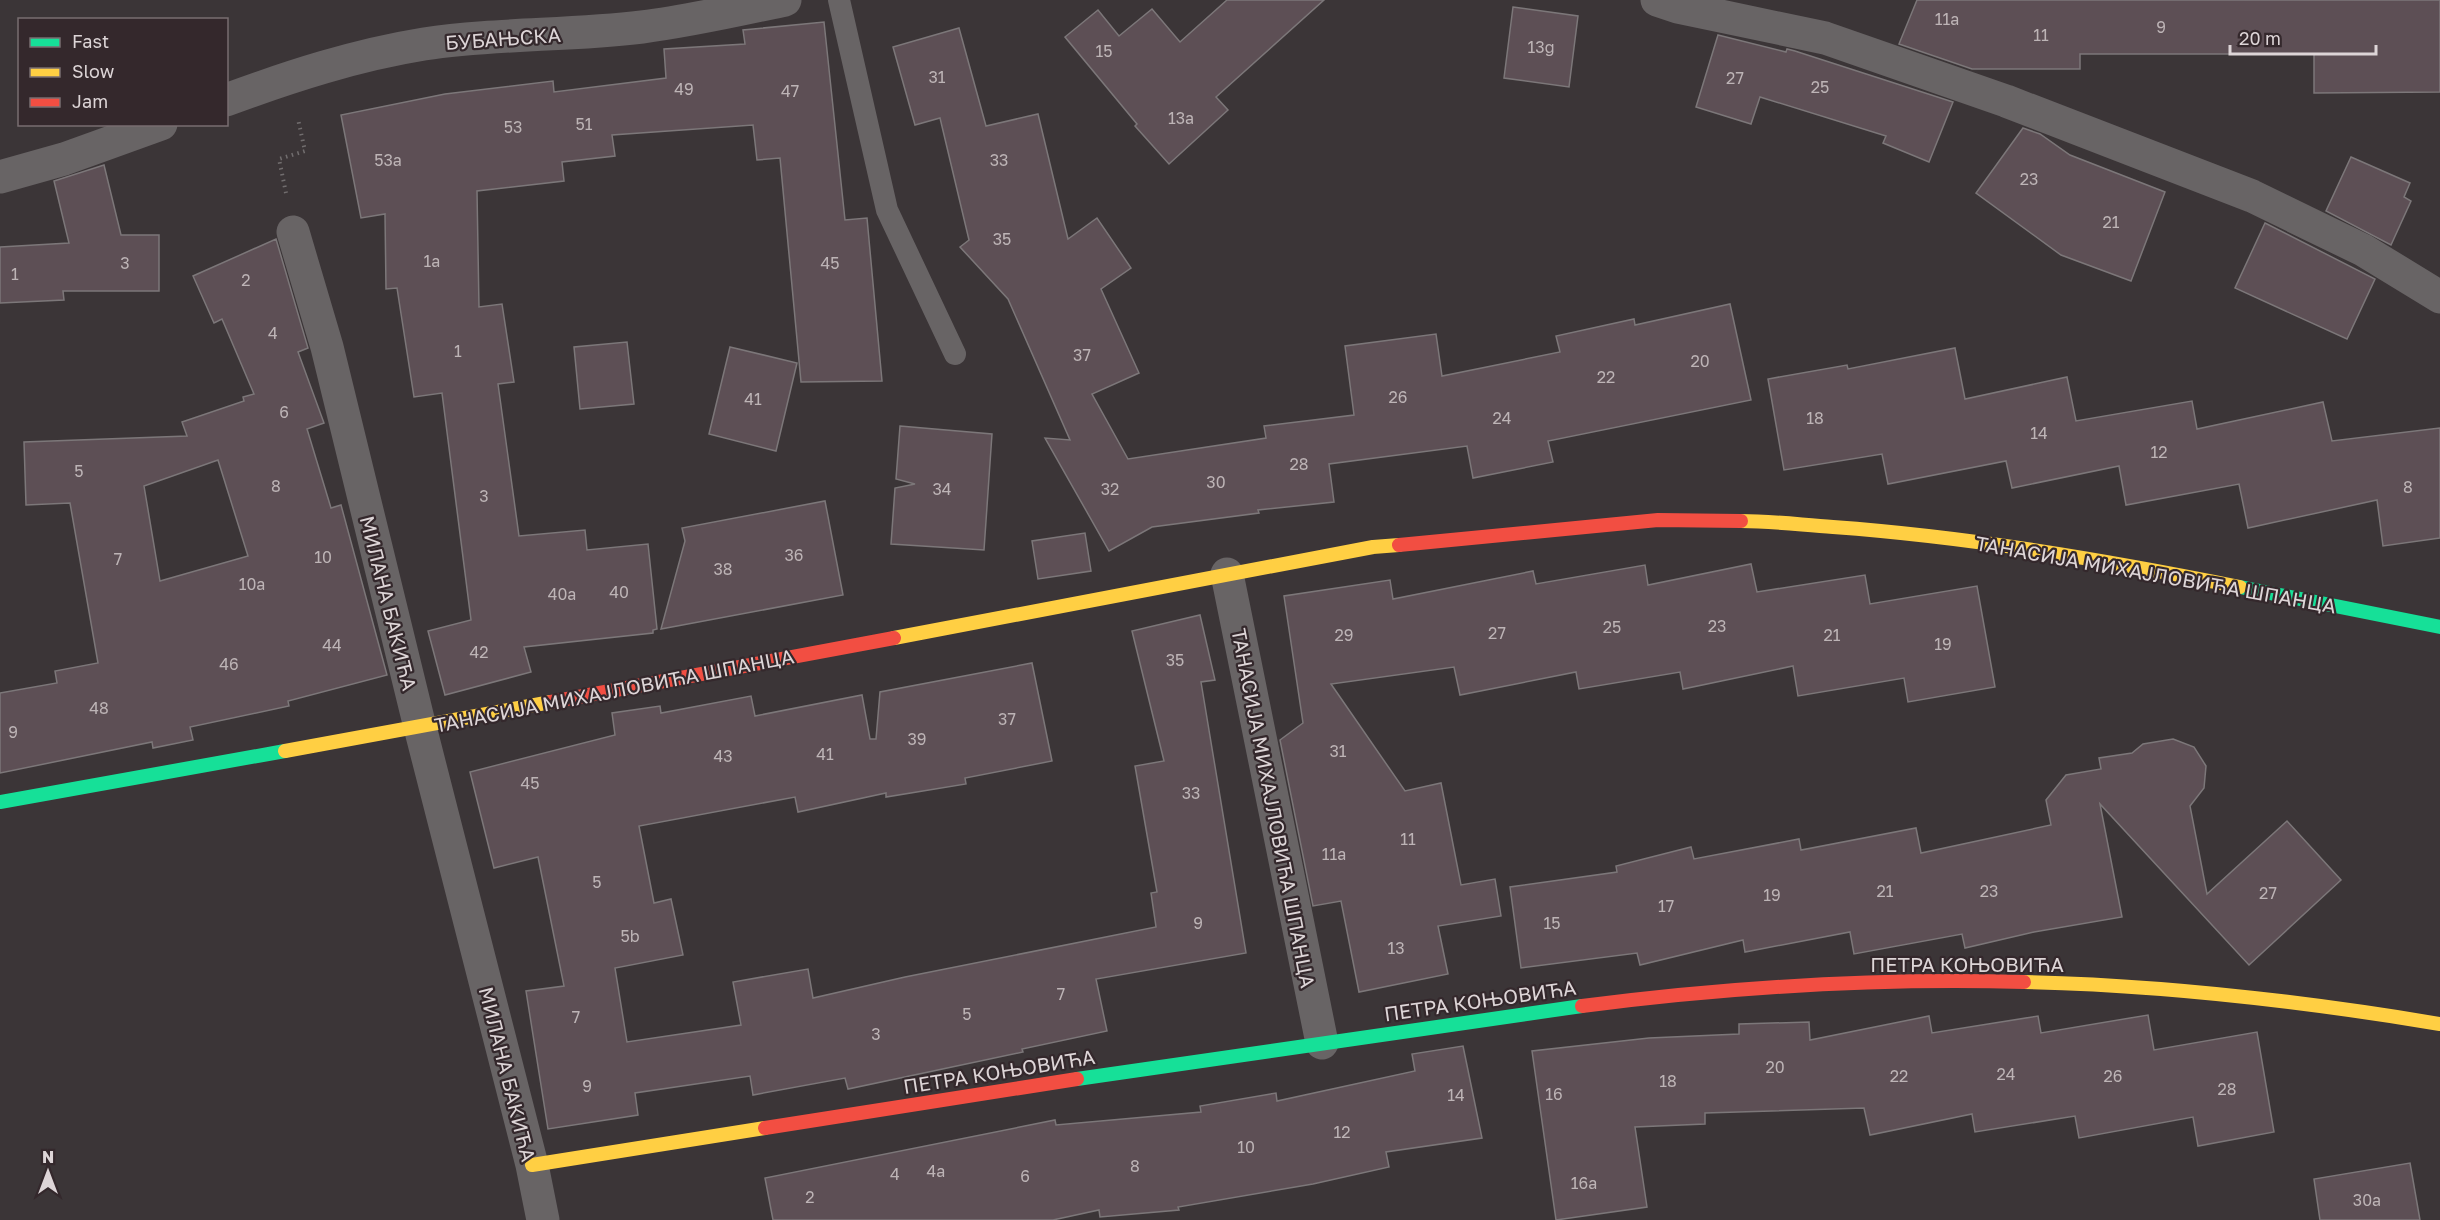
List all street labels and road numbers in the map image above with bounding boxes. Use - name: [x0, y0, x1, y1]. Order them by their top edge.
- street label: БУБАЊСКА: [444, 22, 562, 54]
- street label: МИЛАНА БАКИЋА: [356, 513, 422, 693]
- street label: ТАНАСИЈА МИХАЈЛОВИЋА ШПАНЦА: [1974, 530, 2338, 618]
- street label: ТАНАСИЈА МИХАЈЛОВИЋА ШПАНЦА: [1227, 626, 1321, 990]
- street label: ТАНАСИЈА МИХАЈЛОВИЋА ШПАНЦА: [432, 643, 796, 737]
- street label: ПЕТРА КОЊОВИЋА: [1870, 952, 2064, 976]
- street label: ПЕТРА КОЊОВИЋА: [1382, 975, 1578, 1025]
- street label: МИЛАНА БАКИЋА: [475, 984, 541, 1164]
- street label: ПЕТРА КОЊОВИЋА: [901, 1044, 1097, 1098]

